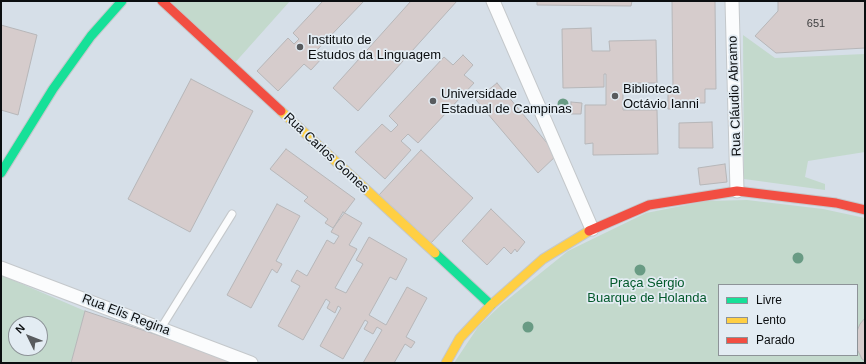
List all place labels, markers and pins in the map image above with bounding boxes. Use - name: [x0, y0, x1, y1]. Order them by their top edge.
- place label: Instituto de Estudos da Linguagem: [308, 32, 441, 63]
- marker: Instituto de Estudos da Linguagem: [295, 42, 305, 52]
- place label: Biblioteca Octávio Ianni: [623, 81, 699, 112]
- place label: Universidade Estadual de Campinas: [441, 86, 572, 117]
- marker: Biblioteca Octávio Ianni: [610, 91, 620, 101]
- marker: Universidade Estadual de Campinas: [428, 96, 438, 106]

